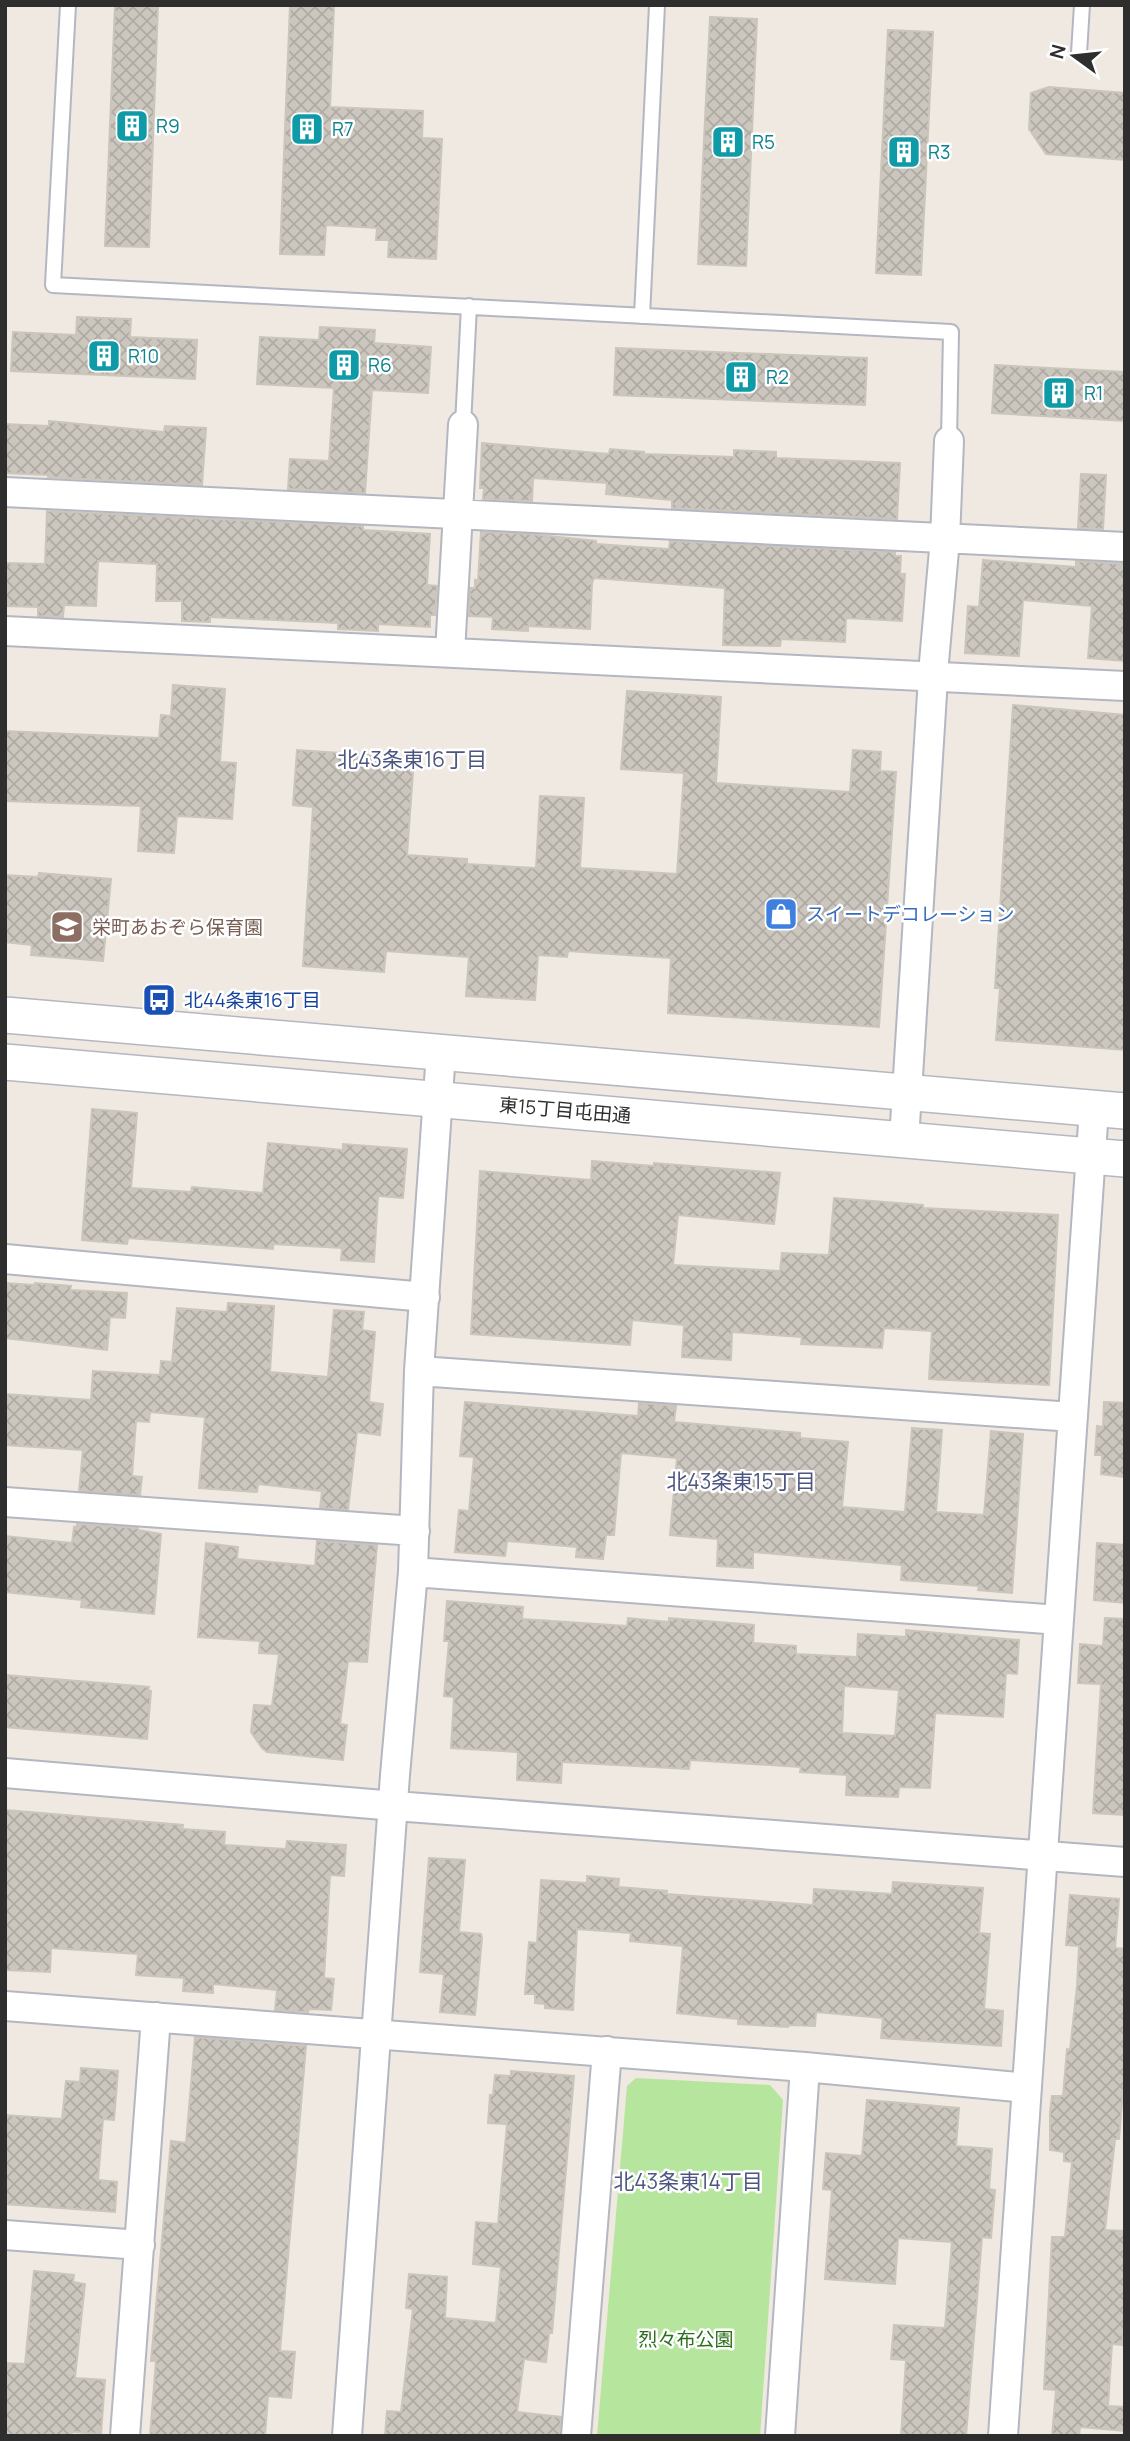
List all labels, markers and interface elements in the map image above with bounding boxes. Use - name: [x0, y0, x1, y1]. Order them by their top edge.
- north arrow: [1039, 21, 1109, 91]
- text: N: [1043, 42, 1072, 62]
- building icon: R9: [113, 107, 151, 145]
- building icon: R7: [288, 110, 326, 148]
- place label: R9: [156, 113, 180, 139]
- place label: R7: [332, 116, 354, 142]
- building icon: R5: [709, 123, 747, 161]
- place label: R5: [752, 129, 775, 155]
- building icon: R3: [885, 133, 923, 171]
- place label: R3: [928, 139, 951, 165]
- building icon: R10: [85, 337, 123, 375]
- place label: R10: [128, 343, 159, 369]
- building icon: R6: [325, 346, 363, 384]
- place label: R6: [368, 352, 392, 378]
- building icon: R2: [722, 358, 760, 396]
- place label: R2: [766, 364, 789, 390]
- building icon: R1: [1040, 374, 1078, 412]
- place label: R1: [1084, 380, 1103, 406]
- district label: 北43条東16丁目: [337, 745, 487, 773]
- shop icon: スイートデコレーション: [762, 895, 800, 933]
- place label: スイートデコレーション: [806, 901, 1015, 927]
- school or university icon: 栄町あおぞら保育園: [48, 908, 86, 946]
- place label: 栄町あおぞら保育園: [92, 914, 263, 940]
- bus stop icon: 北44条東16丁目: [140, 981, 178, 1019]
- place label: 北44条東16丁目: [184, 987, 321, 1013]
- street label: 東15丁目屯田通: [498, 1091, 632, 1129]
- district label: 北43条東15丁目: [666, 1467, 816, 1495]
- district label: 北43条東14丁目: [613, 2167, 763, 2195]
- park label: 烈々布公園: [638, 2326, 734, 2352]

